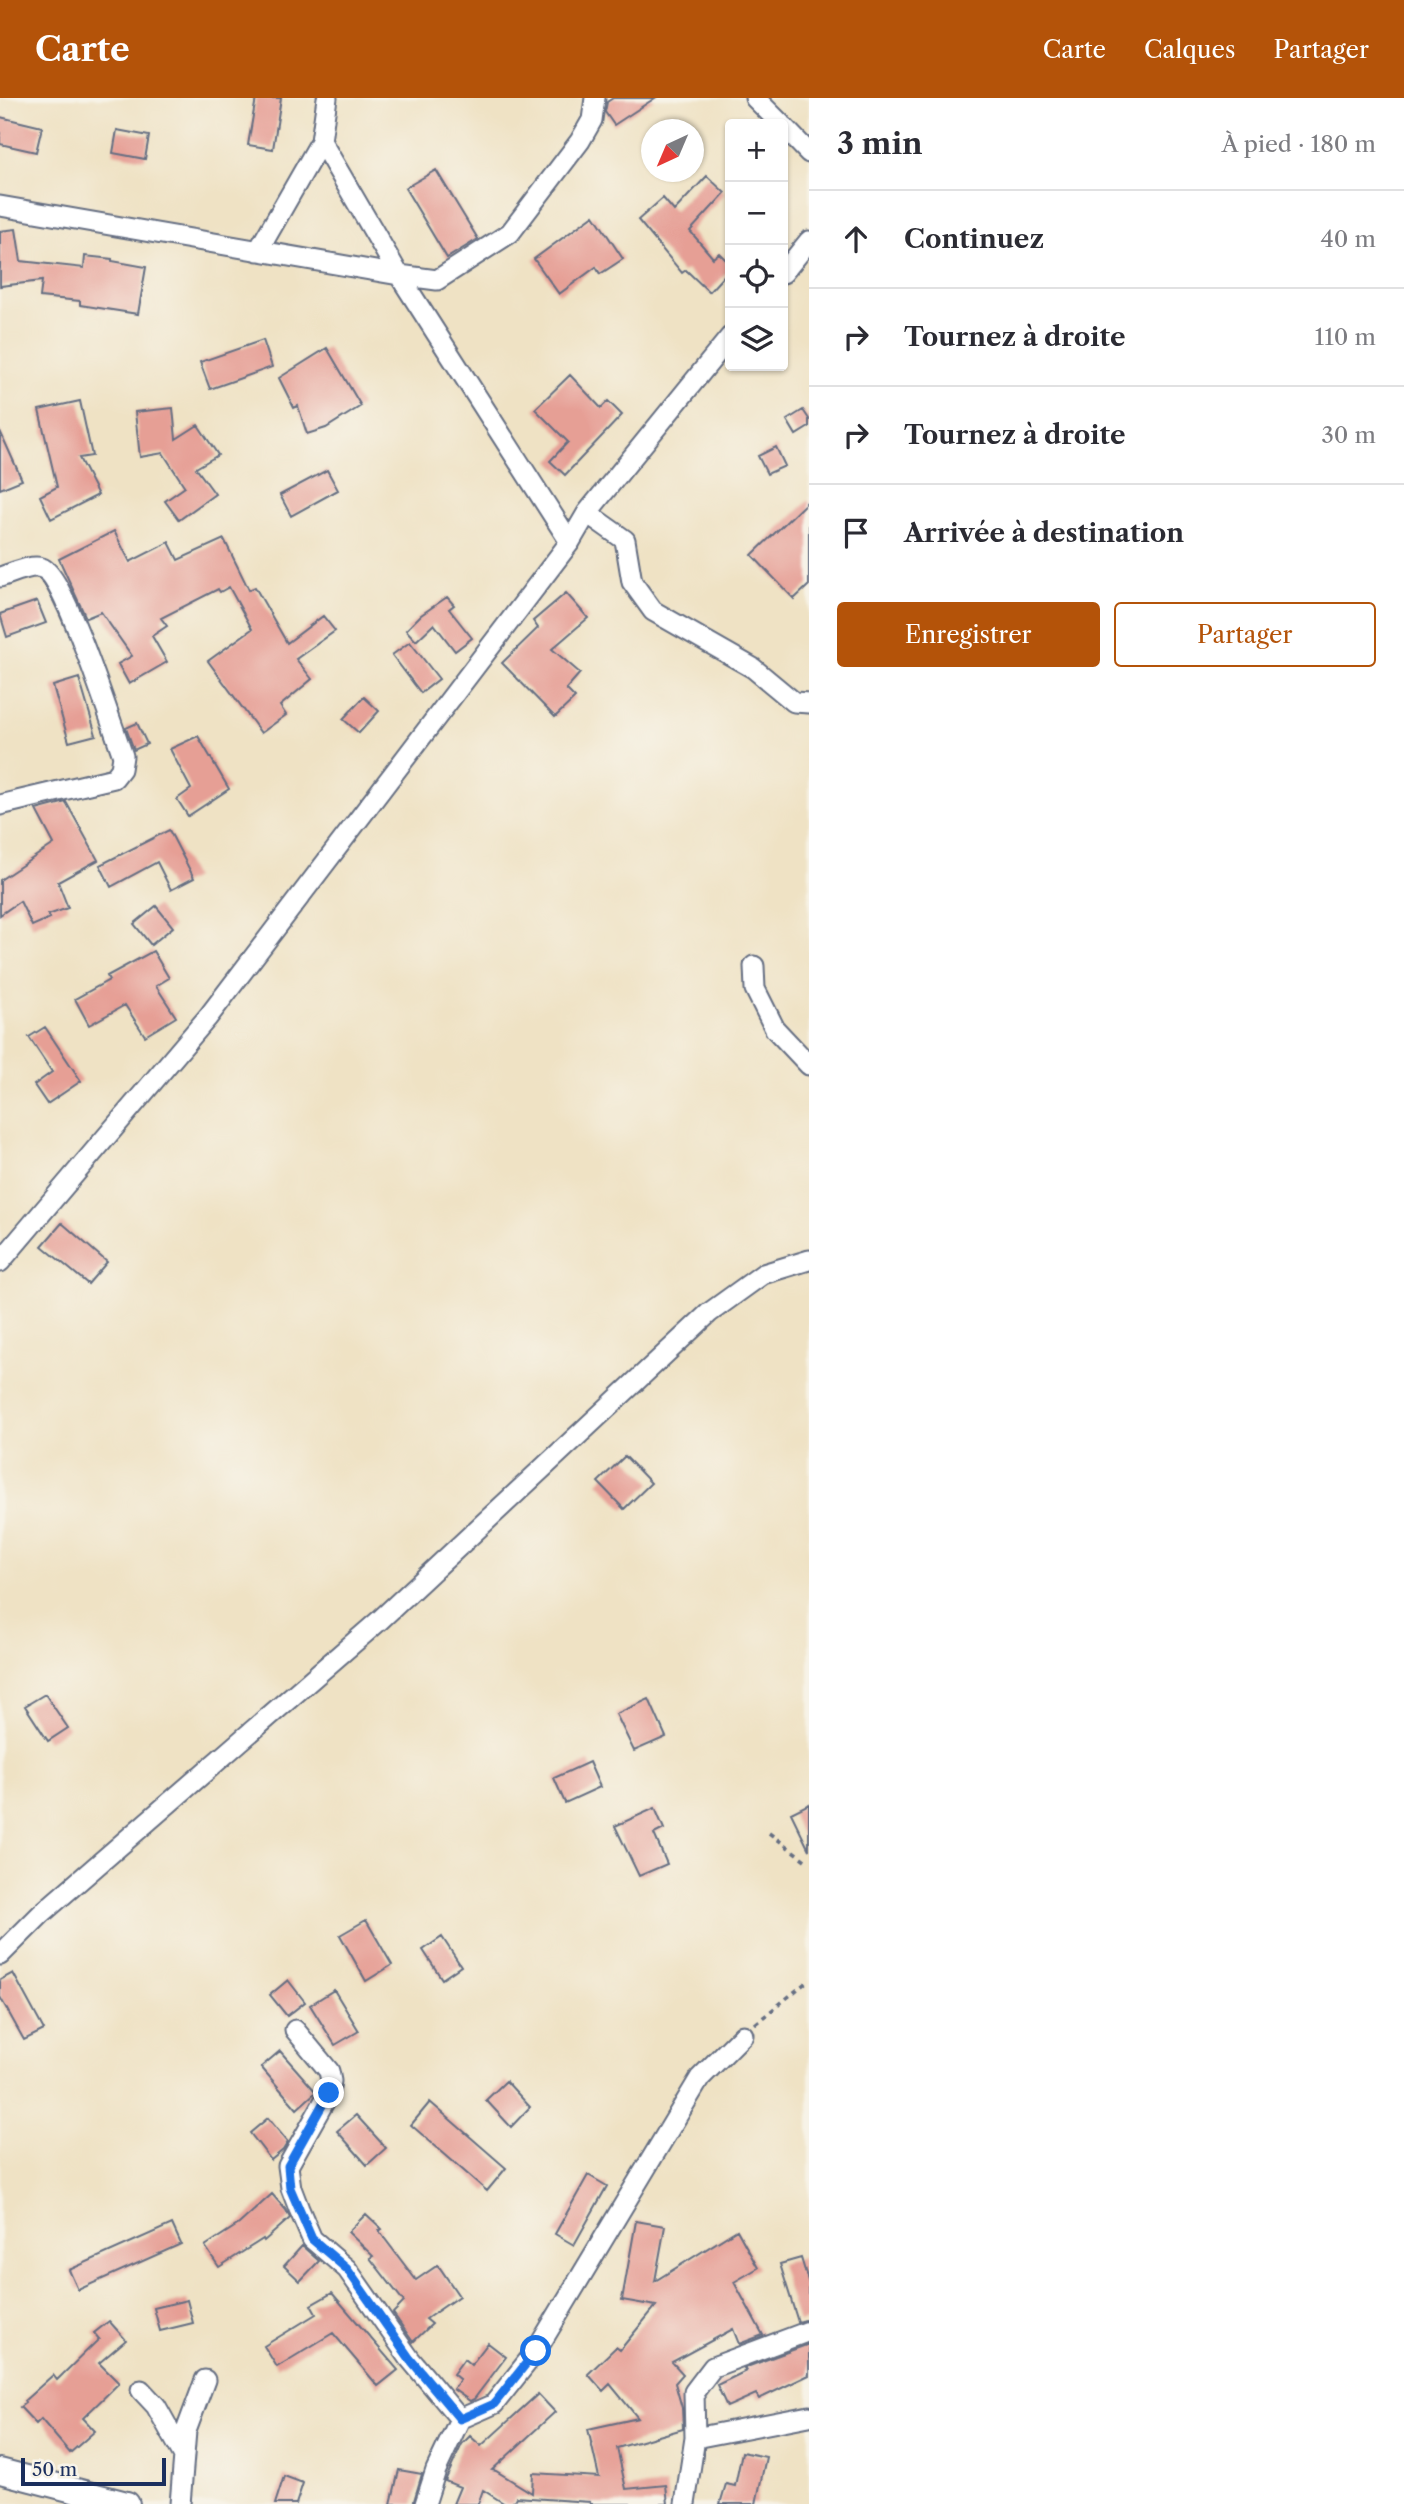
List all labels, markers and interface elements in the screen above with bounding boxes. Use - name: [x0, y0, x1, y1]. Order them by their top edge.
- text: Carte: [35, 29, 130, 70]
- text: Carte: [1043, 35, 1106, 64]
- text: Calques: [1144, 35, 1235, 64]
- text: Partager: [1273, 35, 1369, 64]
- north arrow: [641, 119, 704, 182]
- map controls: [725, 119, 788, 371]
- button: +: [725, 119, 788, 182]
- text: 3 min: [837, 125, 923, 162]
- text: À pied · 180 m: [1221, 130, 1376, 158]
- button: −: [725, 182, 788, 245]
- icon: ahead: [837, 220, 875, 258]
- text: Continuez: [904, 223, 1044, 255]
- text: 40 m: [1321, 225, 1376, 253]
- button: locate: [725, 245, 788, 308]
- button: layers: [725, 308, 788, 371]
- icon: right: [837, 318, 875, 356]
- text: Tournez à droite: [904, 321, 1126, 353]
- text: 110 m: [1315, 323, 1376, 351]
- icon: right: [837, 416, 875, 454]
- text: Tournez à droite: [904, 419, 1126, 451]
- text: 30 m: [1321, 421, 1376, 449]
- icon: arrive: [837, 514, 875, 552]
- text: Arrivée à destination: [904, 517, 1184, 549]
- button: Enregistrer: [837, 602, 1100, 667]
- button: Partager: [1114, 602, 1376, 667]
- route end: [313, 2077, 344, 2108]
- route start: [520, 2335, 551, 2366]
- scale bar: [21, 2455, 166, 2487]
- text: 50 m: [32, 2458, 77, 2481]

